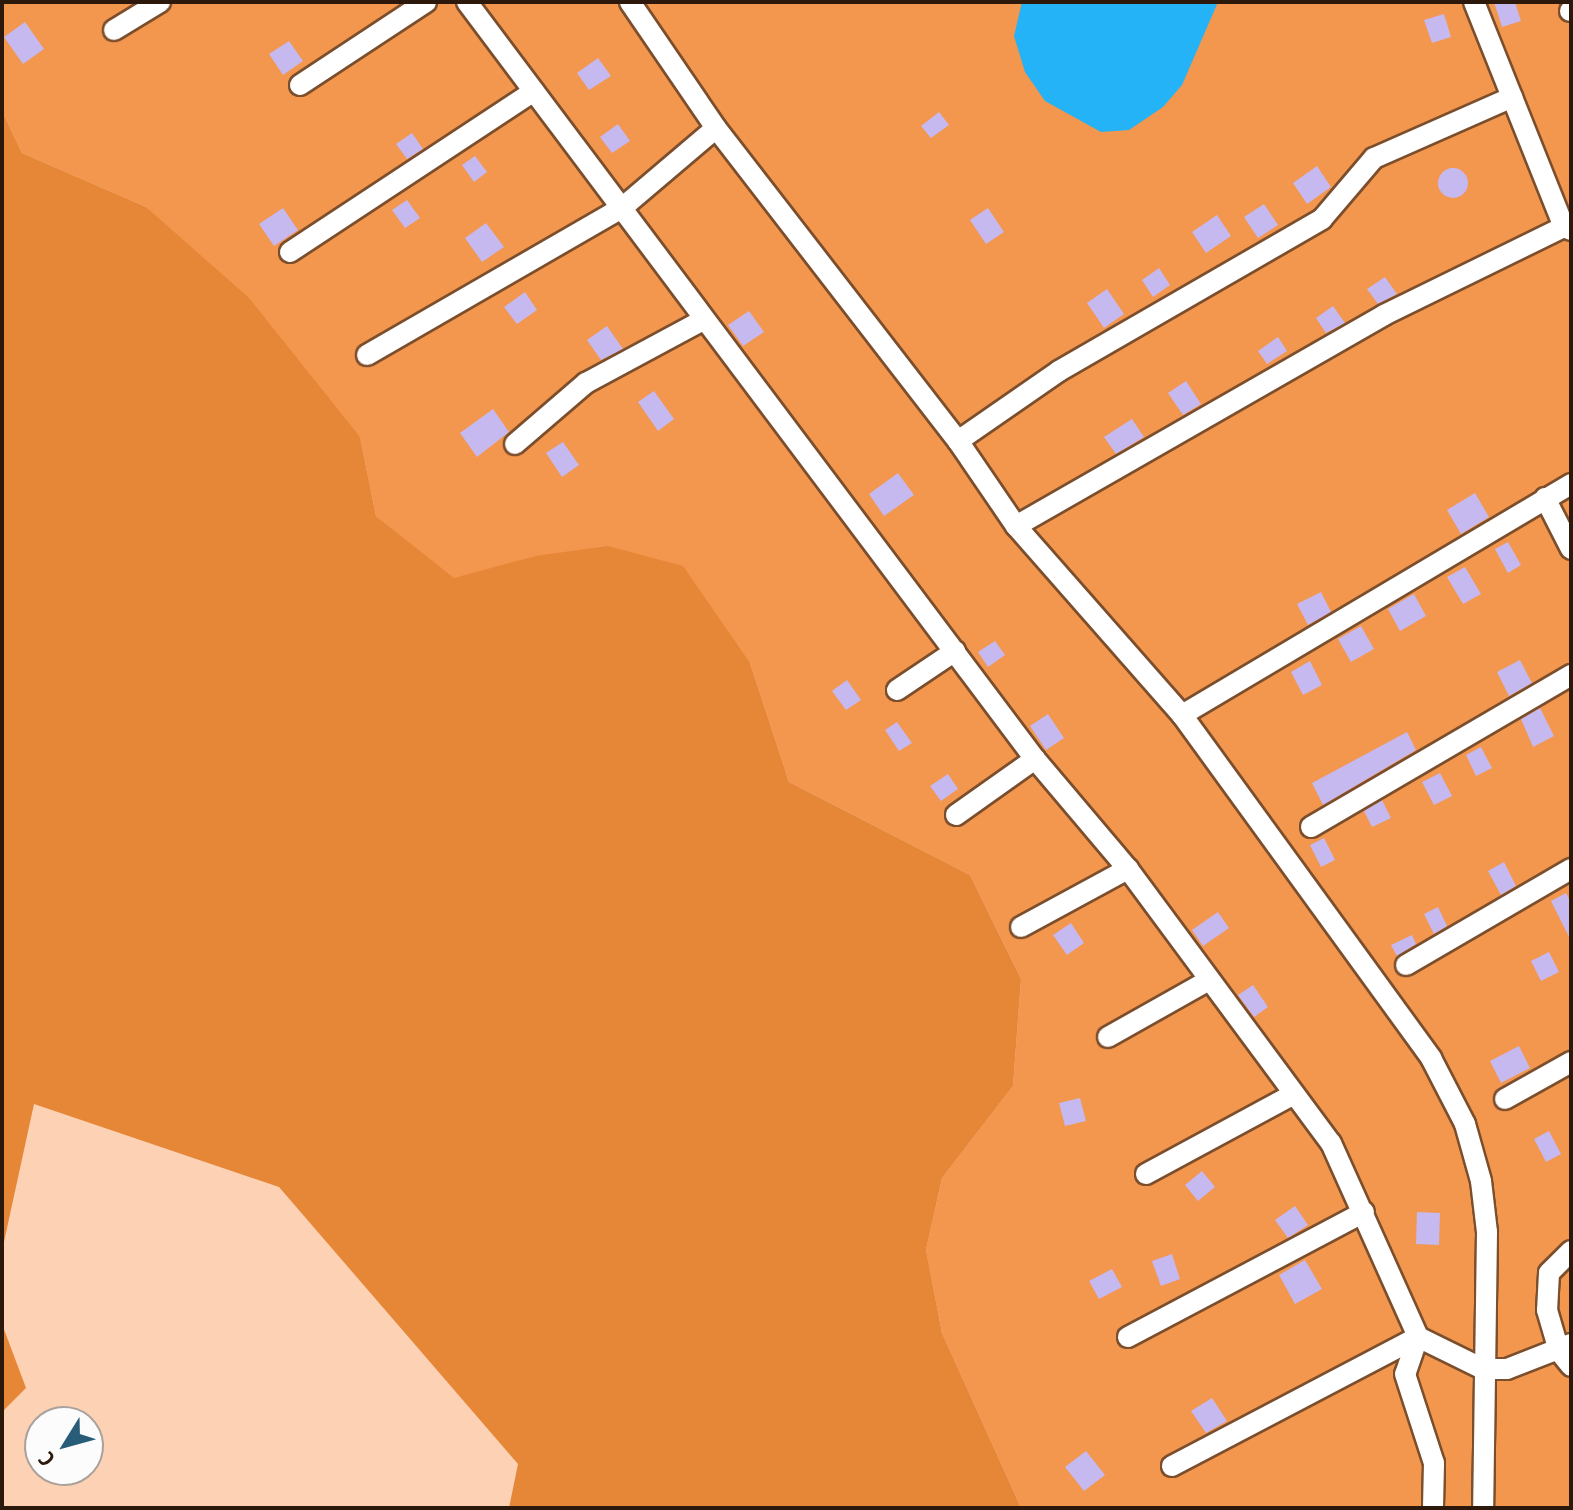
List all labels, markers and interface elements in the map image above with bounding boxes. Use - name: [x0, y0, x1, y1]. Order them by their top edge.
- north arrow: [24, 1406, 104, 1486]
- text: С: [32, 1447, 61, 1472]

